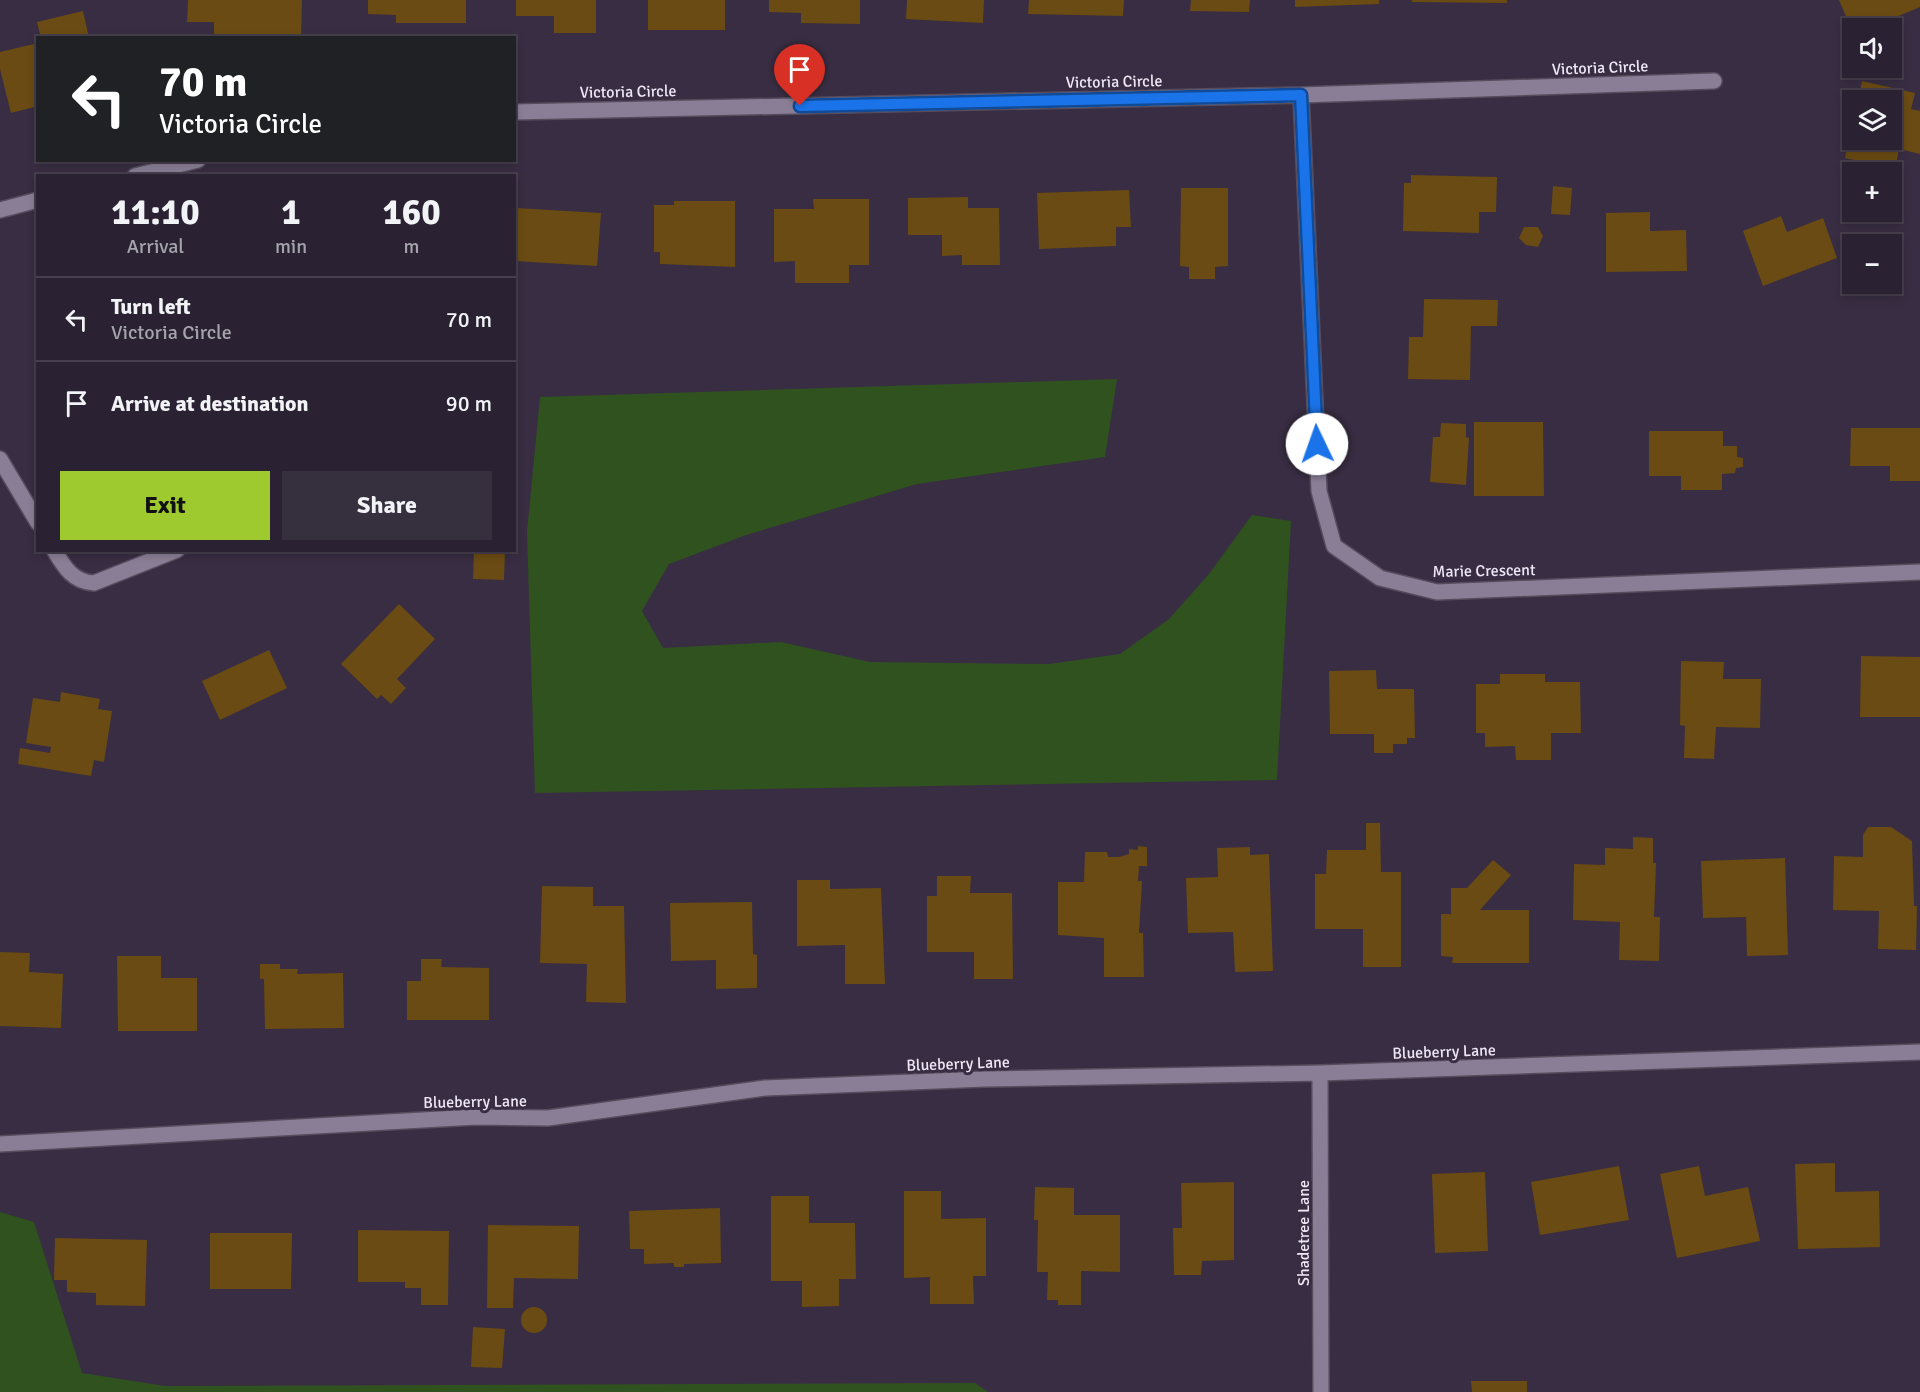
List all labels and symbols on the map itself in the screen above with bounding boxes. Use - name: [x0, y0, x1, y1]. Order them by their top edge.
- pin: [774, 44, 825, 106]
- street label: Victoria Circle: [1551, 56, 1649, 80]
- street label: Victoria Circle: [1066, 71, 1163, 93]
- street label: Victoria Circle: [580, 81, 677, 103]
- position arrow: [1285, 412, 1349, 476]
- street label: Marie Crescent: [1432, 560, 1536, 582]
- street label: Blueberry Lane: [1392, 1040, 1496, 1064]
- street label: Blueberry Lane: [906, 1052, 1010, 1076]
- street label: Blueberry Lane: [423, 1091, 527, 1113]
- street label: Shadetree Lane: [1294, 1180, 1314, 1286]

